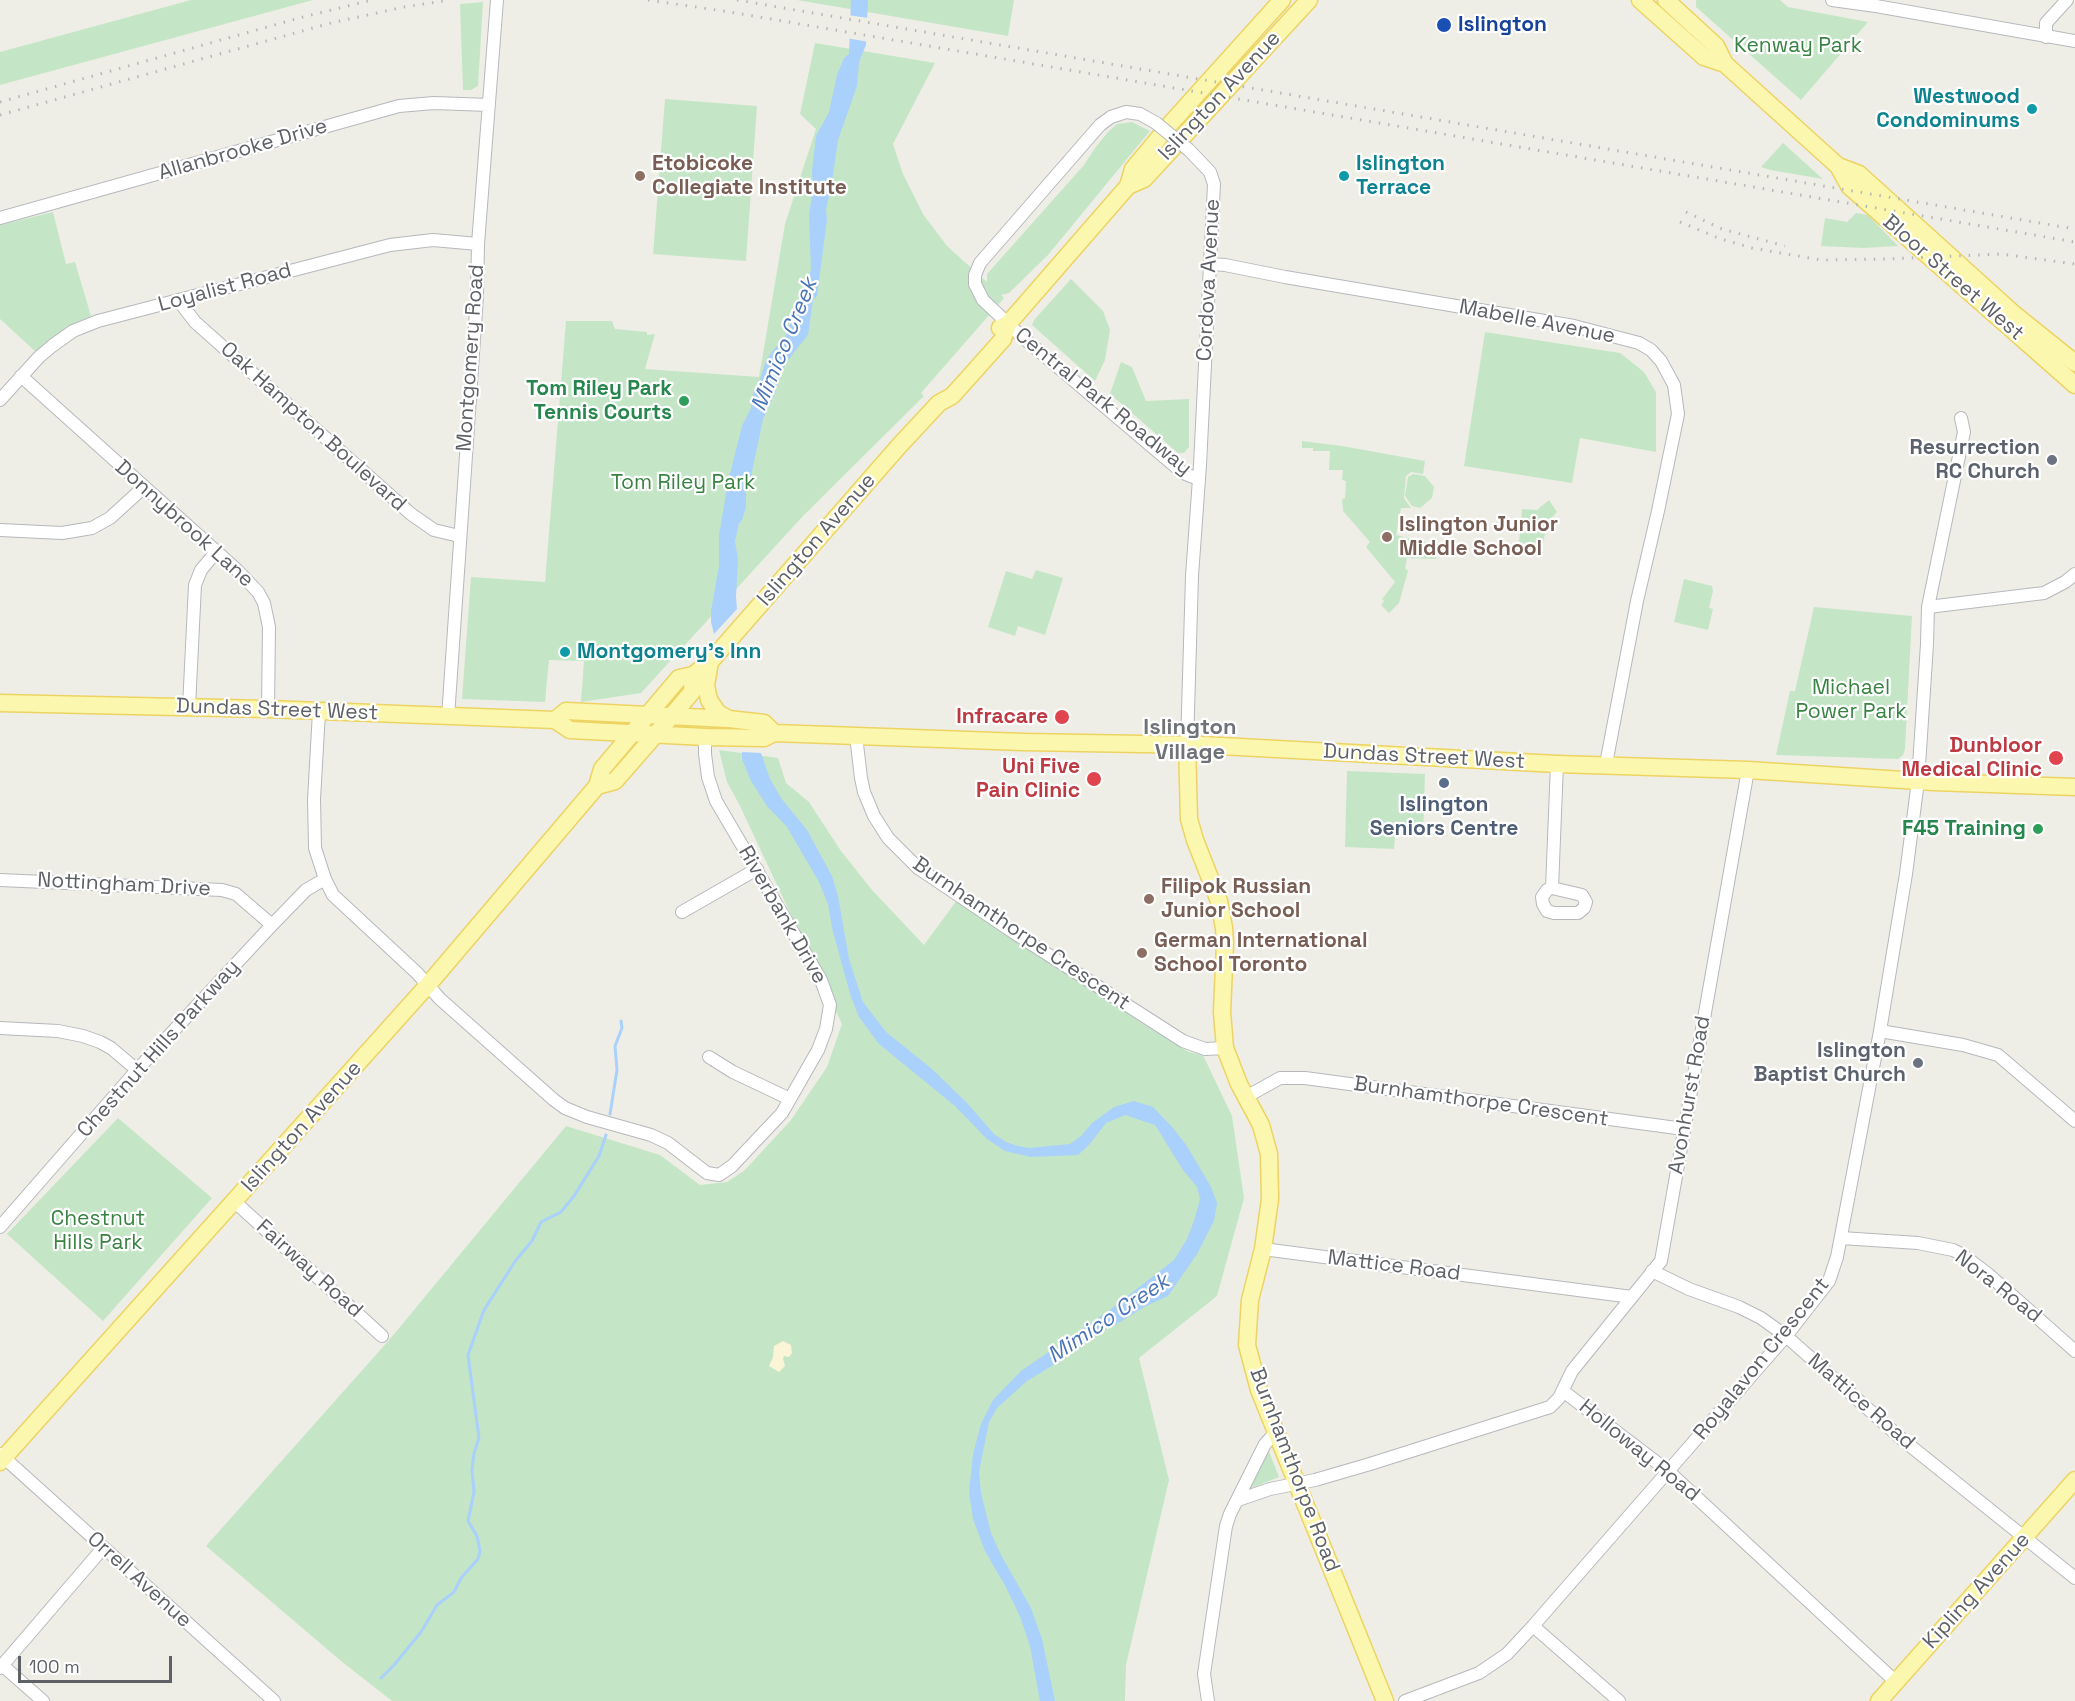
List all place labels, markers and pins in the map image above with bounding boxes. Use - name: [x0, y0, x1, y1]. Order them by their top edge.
- place label: Islington: [1458, 12, 1547, 38]
- marker: Islington: [1435, 16, 1453, 34]
- place label: Westwood Condominums: [1876, 84, 2020, 134]
- marker: Westwood Condominums: [2025, 102, 2039, 116]
- place label: Etobicoke Collegiate Institute: [652, 151, 847, 201]
- place label: Islington Terrace: [1356, 151, 1445, 201]
- marker: Etobicoke Collegiate Institute: [633, 169, 647, 183]
- marker: Islington Terrace: [1337, 169, 1351, 183]
- place label: Tom Riley Park Tennis Courts: [526, 376, 672, 426]
- marker: Tom Riley Park Tennis Courts: [677, 394, 691, 408]
- place label: Resurrection RC Church: [1909, 435, 2040, 485]
- marker: Resurrection RC Church: [2045, 453, 2059, 467]
- place label: Islington Junior Middle School: [1399, 512, 1558, 562]
- marker: Islington Junior Middle School: [1380, 530, 1394, 544]
- place label: Montgomery's Inn: [577, 639, 761, 665]
- marker: Montgomery's Inn: [558, 645, 572, 659]
- place label: Infracare: [956, 704, 1048, 730]
- marker: Infracare: [1053, 708, 1071, 726]
- place label: Dunbloor Medical Clinic: [1901, 733, 2042, 783]
- marker: Dunbloor Medical Clinic: [2047, 749, 2065, 767]
- place label: Uni Five Pain Clinic: [976, 754, 1080, 804]
- marker: Uni Five Pain Clinic: [1085, 770, 1103, 788]
- marker: Islington Seniors Centre: [1437, 776, 1451, 790]
- place label: Islington Seniors Centre: [1370, 792, 1518, 842]
- place label: F45 Training: [1902, 816, 2026, 842]
- marker: F45 Training: [2031, 822, 2045, 836]
- place label: Filipok Russian Junior School: [1161, 874, 1311, 924]
- marker: Filipok Russian Junior School: [1142, 892, 1156, 906]
- place label: German International School Toronto: [1154, 928, 1367, 978]
- marker: German International School Toronto: [1135, 946, 1149, 960]
- place label: Islington Baptist Church: [1754, 1038, 1906, 1088]
- marker: Islington Baptist Church: [1911, 1056, 1925, 1070]

